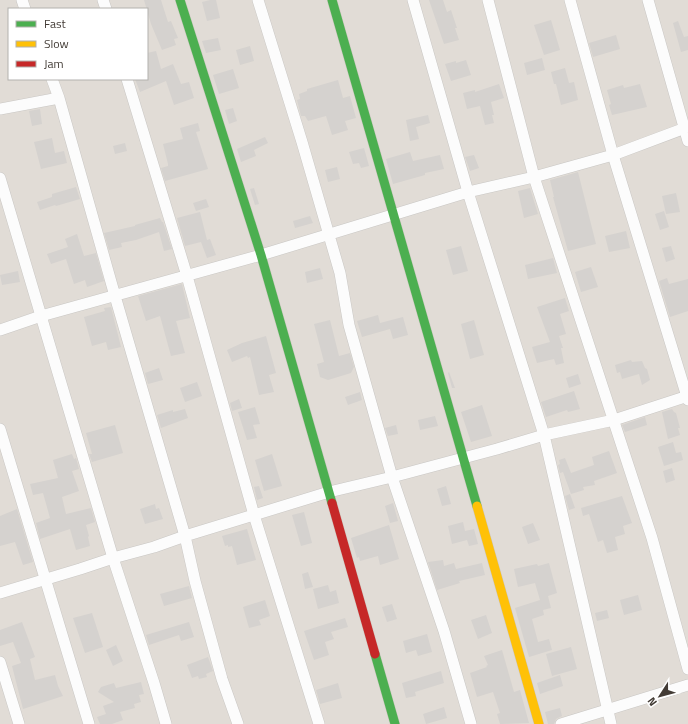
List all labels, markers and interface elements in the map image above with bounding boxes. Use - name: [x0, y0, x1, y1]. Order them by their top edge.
- legend: [8, 8, 148, 80]
- text: Fast: [44, 14, 67, 33]
- text: Slow: [44, 34, 69, 53]
- text: Jam: [44, 54, 64, 73]
- north arrow: [640, 676, 680, 716]
- text: N: [643, 694, 661, 710]

